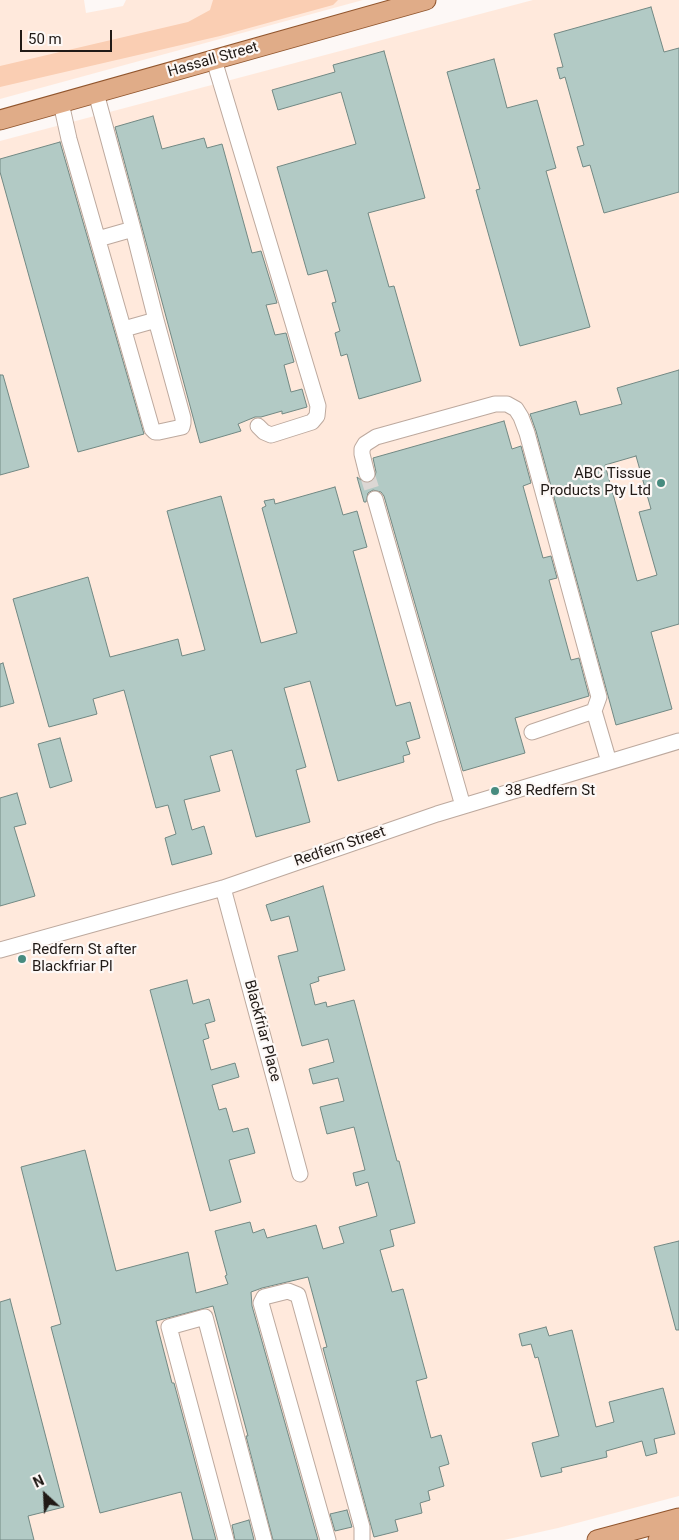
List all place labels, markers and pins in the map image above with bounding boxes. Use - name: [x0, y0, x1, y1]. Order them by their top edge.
- place label: ABC Tissue Products Pty Ltd: [540, 465, 651, 500]
- marker: ABC Tissue Products Pty Ltd: [655, 477, 667, 489]
- place label: 38 Redfern St: [505, 782, 595, 800]
- marker: 38 Redfern St: [489, 785, 501, 797]
- place label: Redfern St after Blackfriar Pl: [32, 941, 137, 976]
- marker: Redfern St after Blackfriar Pl: [16, 953, 28, 965]

